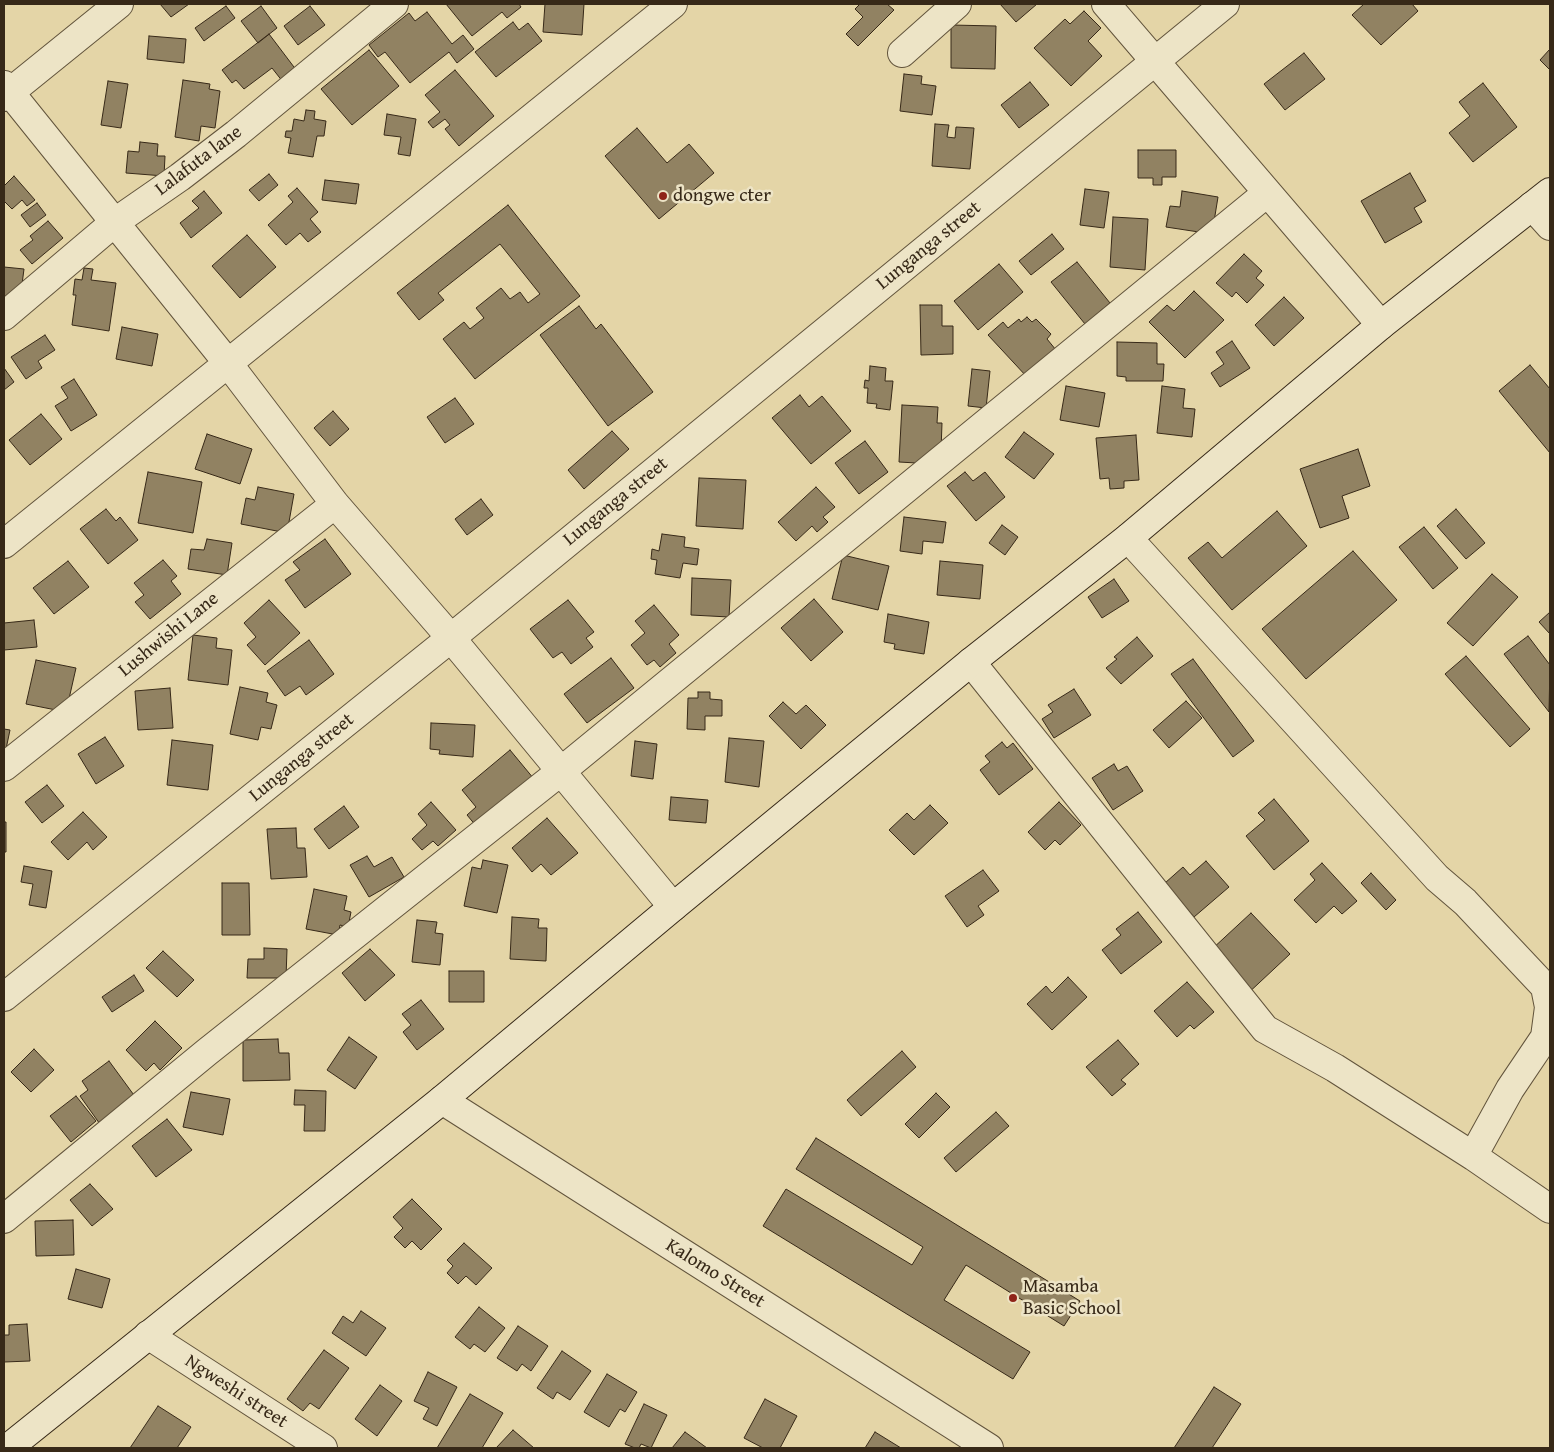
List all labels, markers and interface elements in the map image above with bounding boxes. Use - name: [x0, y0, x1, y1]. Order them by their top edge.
- street label: Lalafuta lane: [151, 121, 247, 201]
- place label: dongwe cter: [673, 185, 771, 207]
- marker: dongwe cter: [657, 190, 669, 202]
- street label: Lunganga street: [872, 197, 986, 295]
- street label: Lunganga street: [559, 453, 673, 551]
- street label: Lushwishi Lane: [114, 588, 224, 682]
- street label: Lunganga street: [245, 709, 359, 807]
- street label: Kalomo Street: [661, 1234, 769, 1314]
- place label: Masamba Basic School: [1023, 1276, 1121, 1320]
- marker: Masamba Basic School: [1007, 1292, 1019, 1304]
- street label: Ngweshi street: [180, 1350, 292, 1434]

